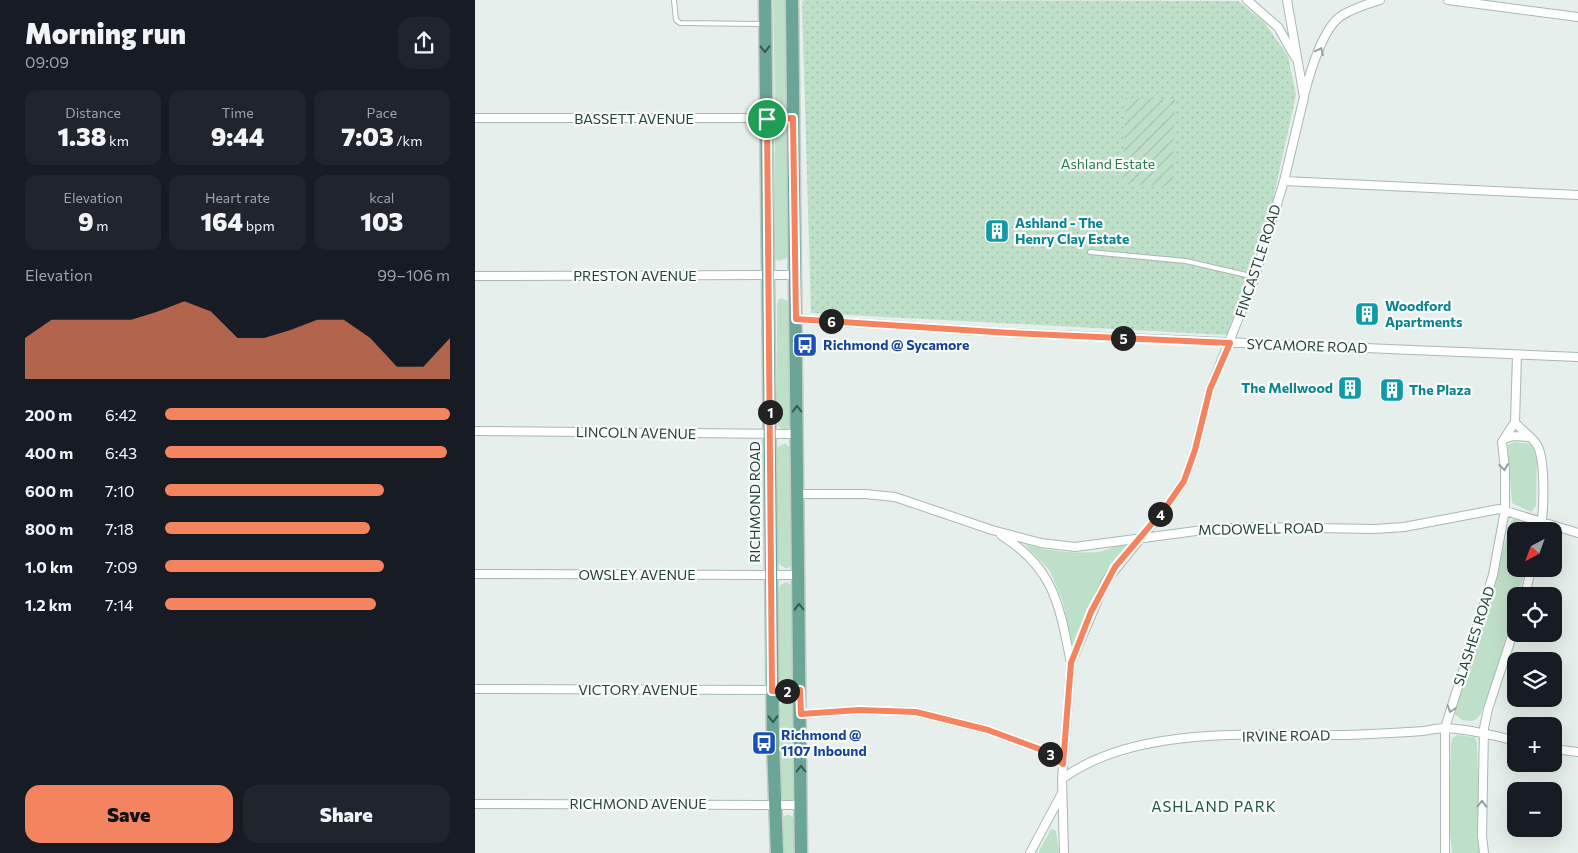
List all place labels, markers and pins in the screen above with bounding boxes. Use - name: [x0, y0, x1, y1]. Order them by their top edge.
- pin: [746, 98, 788, 140]
- place label: Ashland - The Henry Clay Estate: [1015, 214, 1129, 247]
- building icon: Ashland - The Henry Clay Estate: [984, 218, 1010, 244]
- place label: Woodford Apartments: [1385, 297, 1463, 330]
- building icon: Woodford Apartments: [1354, 301, 1380, 327]
- pin: 6: [819, 308, 843, 334]
- pin: 5: [1111, 326, 1135, 350]
- bus stop icon: Richmond @ Sycamore: [792, 332, 818, 358]
- place label: Richmond @ Sycamore: [823, 336, 969, 353]
- building icon: The Mellwood: [1337, 375, 1363, 401]
- building icon: The Plaza: [1379, 377, 1405, 403]
- place label: The Mellwood: [1241, 379, 1333, 396]
- place label: The Plaza: [1409, 381, 1471, 398]
- pin: 1: [757, 400, 783, 424]
- pin: 4: [1147, 502, 1173, 526]
- pin: 2: [775, 678, 799, 704]
- place label: Richmond @ 1107 Inbound: [781, 726, 867, 759]
- bus stop icon: Richmond @ 1107 Inbound: [751, 730, 777, 756]
- pin: 3: [1037, 742, 1063, 766]

